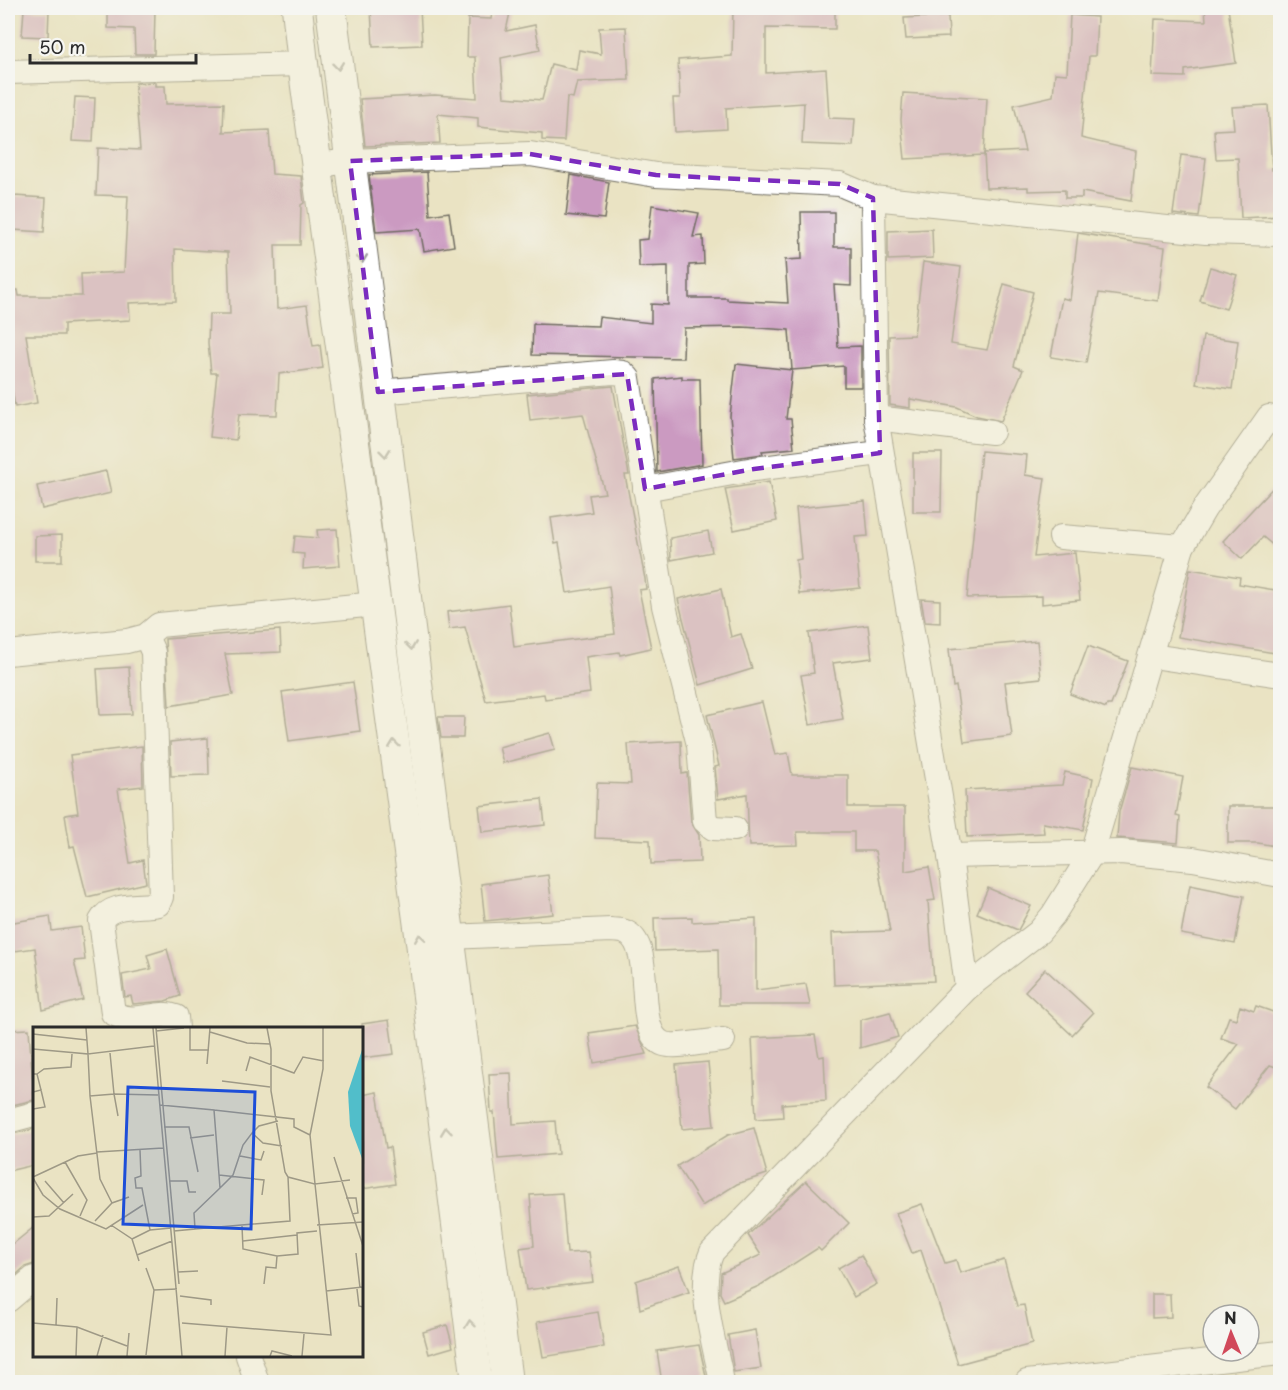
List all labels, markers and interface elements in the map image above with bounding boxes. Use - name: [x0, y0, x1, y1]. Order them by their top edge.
- scale bar: [30, 27, 196, 65]
- text: 50 m: [39, 33, 86, 60]
- one-way arrow: [331, 61, 344, 70]
- one-way arrow: [355, 255, 367, 264]
- one-way arrow: [378, 448, 391, 457]
- one-way arrow: [404, 641, 417, 651]
- one-way arrow: [389, 740, 401, 749]
- one-way arrow: [415, 933, 427, 942]
- inset map: [33, 1027, 363, 1357]
- one-way arrow: [440, 1126, 452, 1135]
- north arrow: [1201, 1303, 1261, 1363]
- text: N: [1224, 1305, 1237, 1329]
- one-way arrow: [464, 1320, 476, 1329]

